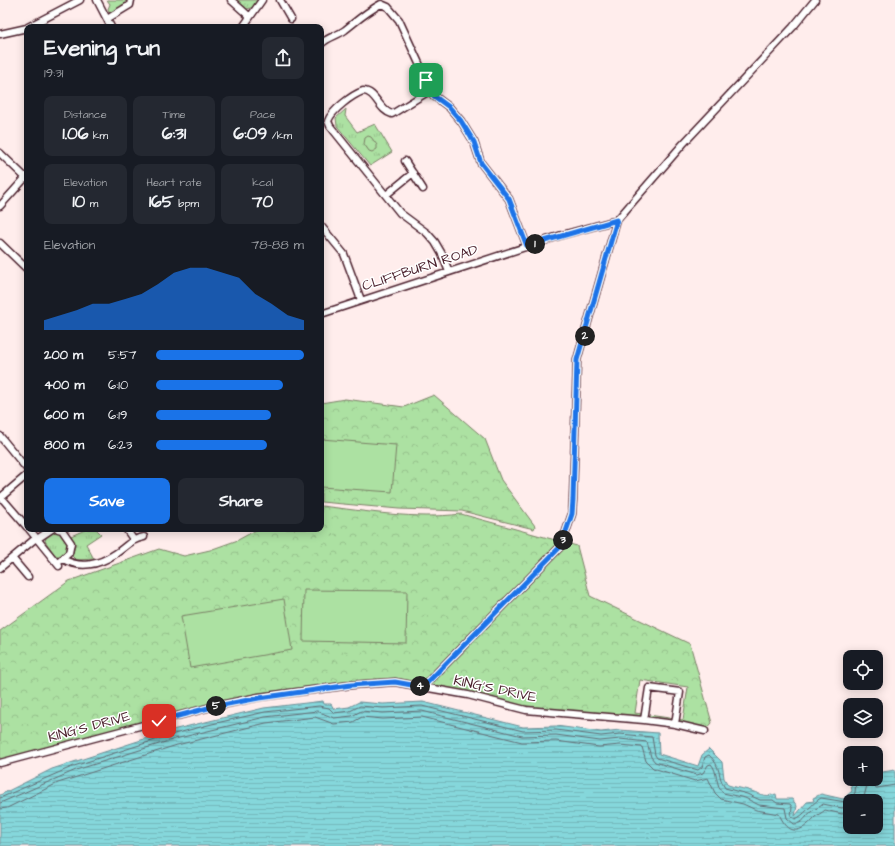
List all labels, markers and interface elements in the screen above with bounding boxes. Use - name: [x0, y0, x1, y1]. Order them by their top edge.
- text: Evening run: [44, 33, 160, 64]
- button: share: [262, 37, 304, 79]
- pin: [409, 63, 443, 97]
- text: 19:31: [44, 64, 64, 82]
- icon: arrive: [415, 69, 437, 91]
- text: Distance: [64, 107, 107, 122]
- text: Time: [162, 107, 186, 122]
- text: Pace: [250, 107, 275, 122]
- text: 1.06: [62, 122, 88, 146]
- text: 6:31: [162, 122, 186, 146]
- text: 6:09: [233, 122, 267, 146]
- text: km: [88, 128, 108, 143]
- text: /km: [267, 128, 292, 143]
- text: Elevation: [64, 175, 107, 190]
- text: Heart rate: [146, 175, 202, 190]
- text: kcal: [252, 175, 273, 190]
- text: 10: [72, 190, 85, 214]
- text: 165: [149, 190, 174, 214]
- text: 70: [252, 190, 273, 214]
- text: m: [85, 196, 98, 211]
- text: bpm: [174, 196, 199, 211]
- pin: 1: [525, 234, 545, 254]
- text: Elevation: [44, 236, 95, 254]
- text: 78–88 m: [251, 236, 304, 254]
- text: 1: [534, 236, 536, 251]
- street label: CLIFFBURN ROAD: [360, 240, 480, 296]
- pin: 2: [575, 326, 595, 346]
- text: 2: [582, 328, 588, 343]
- text: 200 m: [44, 346, 83, 364]
- text: 5:57: [108, 346, 137, 364]
- text: 400 m: [44, 376, 85, 394]
- text: 6:10: [108, 376, 128, 394]
- text: 600 m: [44, 406, 84, 424]
- text: 6:19: [108, 406, 127, 424]
- text: 800 m: [44, 436, 84, 454]
- text: 6:23: [108, 436, 132, 454]
- button: Save: [44, 478, 170, 524]
- button: Share: [178, 478, 304, 524]
- pin: 3: [553, 530, 573, 550]
- text: 3: [560, 532, 566, 547]
- map controls: [843, 650, 883, 834]
- button: locate: [843, 650, 883, 690]
- street label: KING'S DRIVE: [452, 670, 539, 708]
- pin: 4: [410, 676, 430, 696]
- text: 4: [416, 678, 424, 693]
- pin: 5: [206, 696, 226, 716]
- text: 5: [212, 698, 220, 713]
- button: layers: [843, 698, 883, 738]
- pin: [142, 704, 176, 738]
- street label: KING'S DRIVE: [46, 706, 133, 748]
- icon: check: [148, 710, 170, 732]
- button: +: [843, 746, 883, 786]
- button: −: [843, 794, 883, 834]

